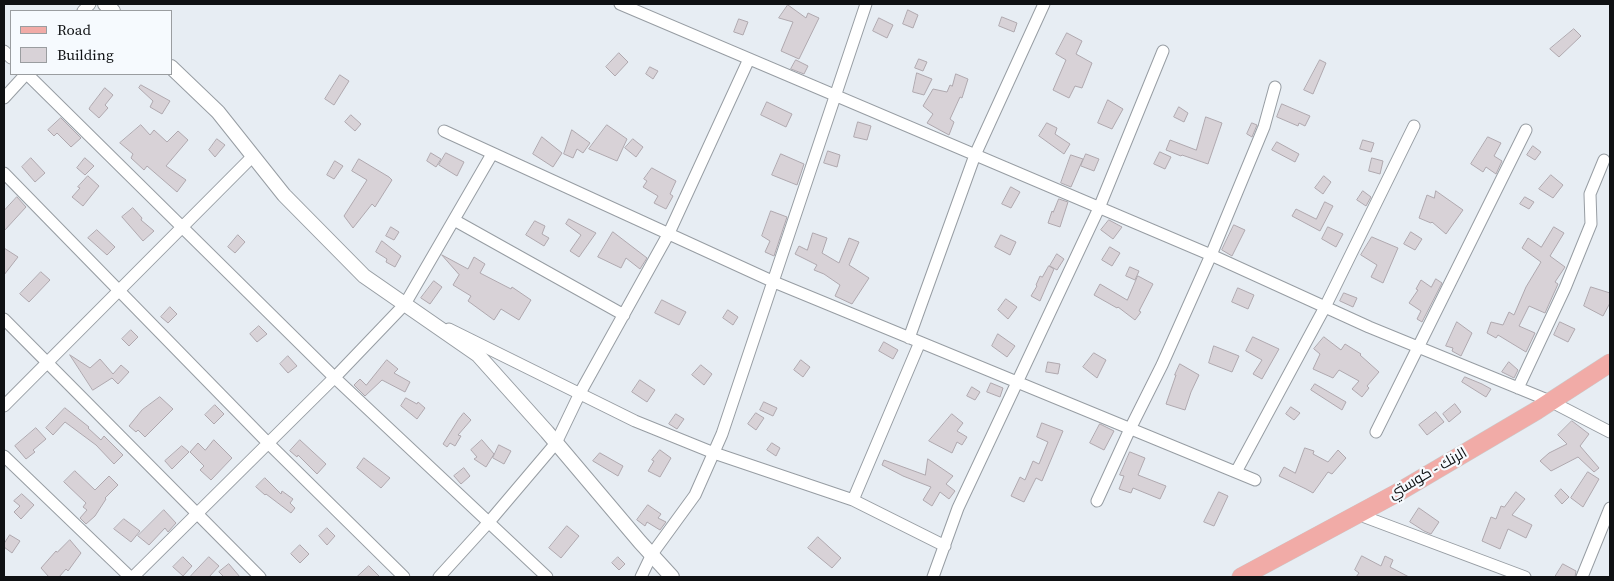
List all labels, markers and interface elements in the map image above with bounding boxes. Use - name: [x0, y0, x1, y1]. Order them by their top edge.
- legend: [10, 10, 172, 75]
- text: Road: [57, 19, 91, 40]
- text: Building: [57, 44, 114, 65]
- street label: الرنك - كوستي: [1386, 444, 1470, 504]

